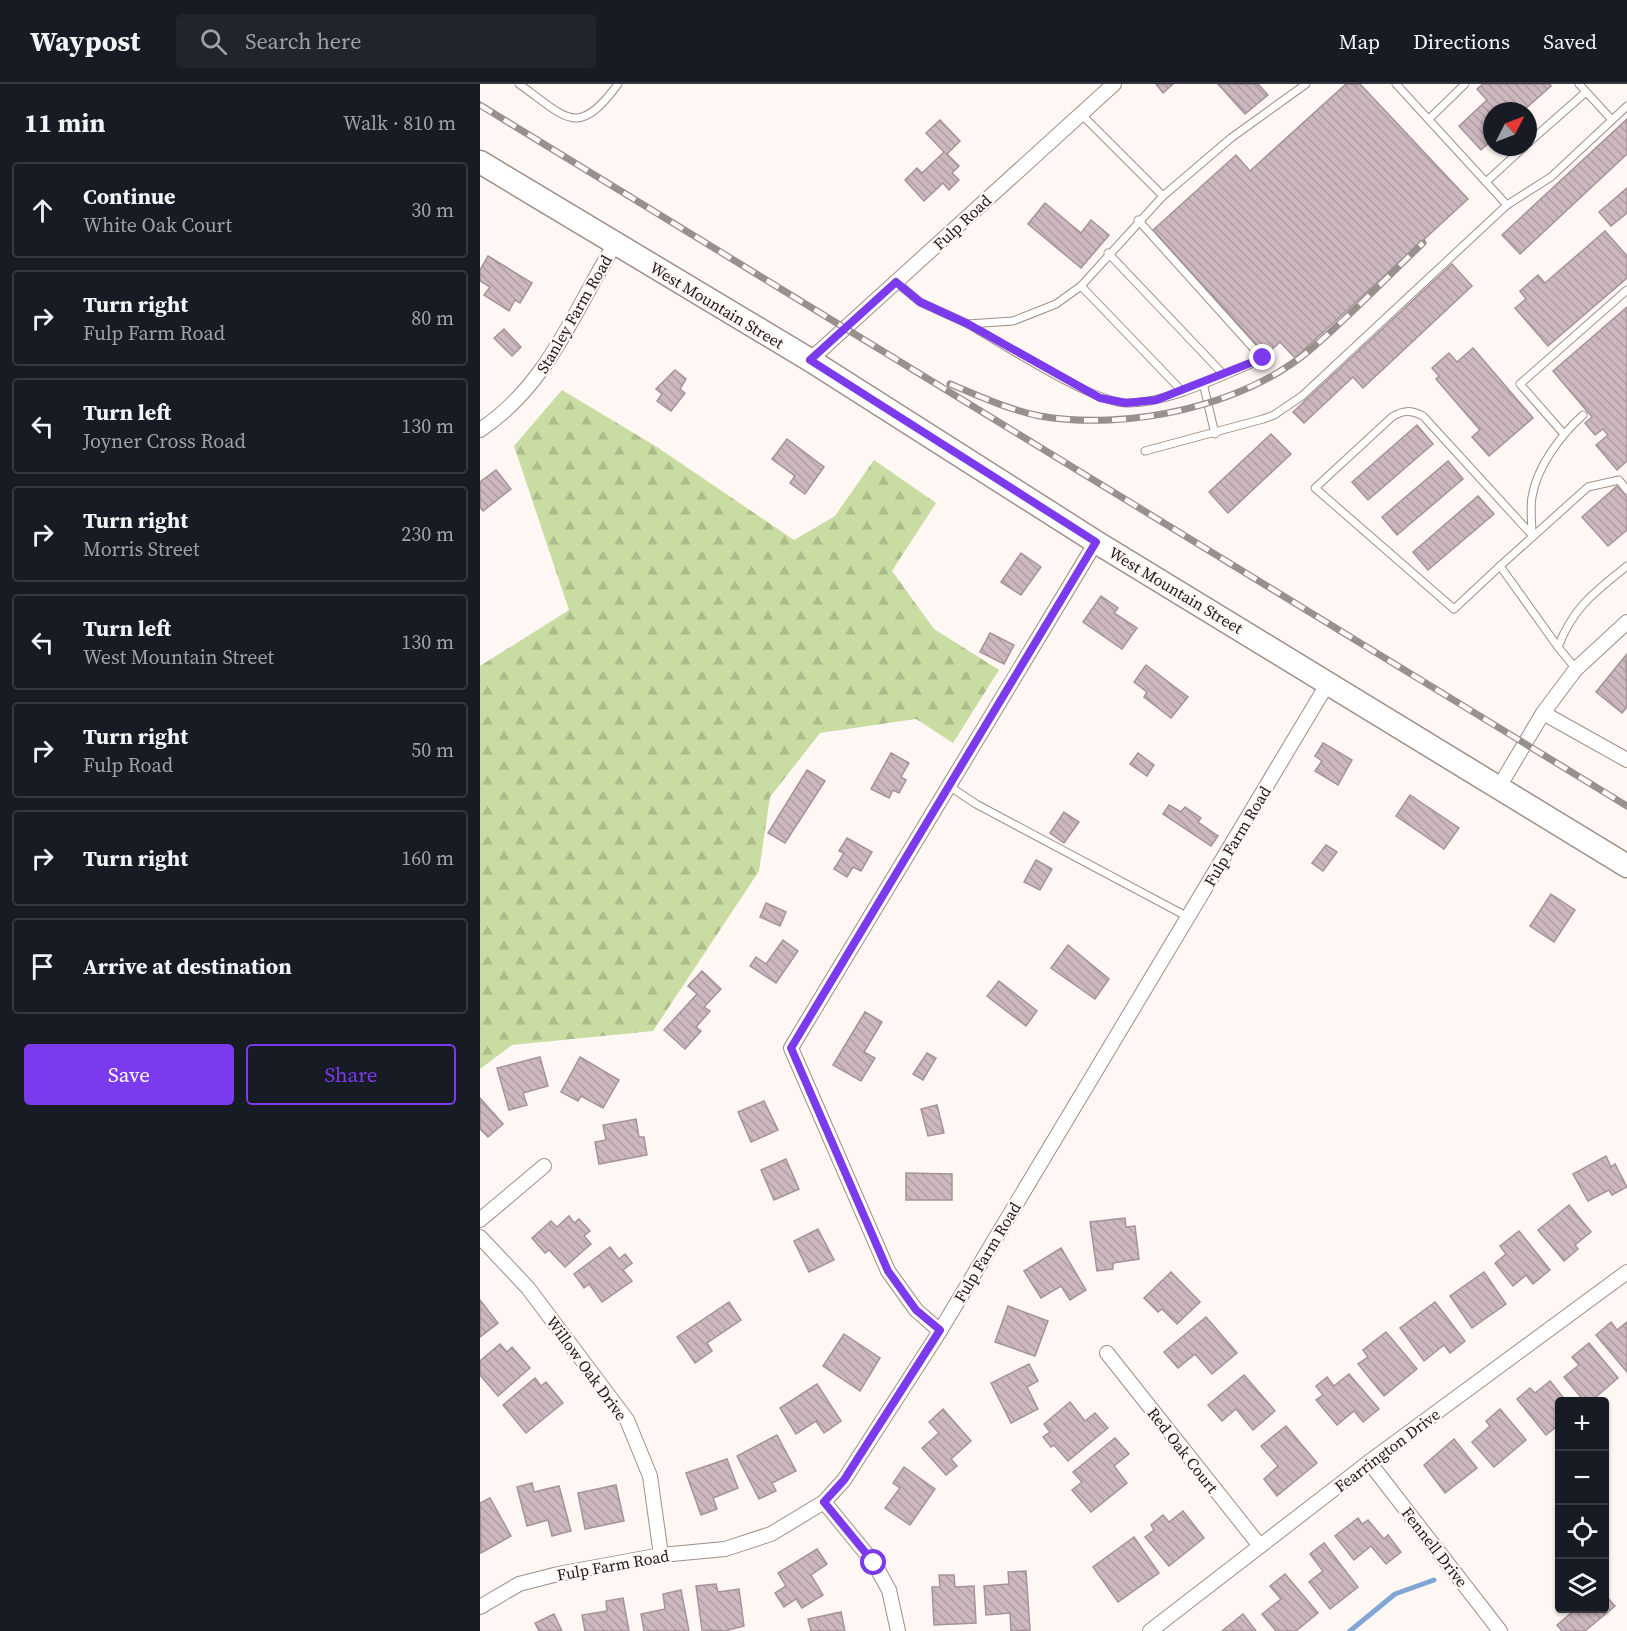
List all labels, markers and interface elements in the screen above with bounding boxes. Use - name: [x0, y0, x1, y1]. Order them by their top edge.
- search box: [176, 14, 596, 68]
- text: Waypost: [30, 22, 140, 60]
- icon: search: [197, 25, 230, 58]
- text: Search here: [245, 26, 361, 56]
- text: Map: [1339, 27, 1380, 56]
- text: Directions: [1413, 27, 1510, 56]
- text: Saved: [1543, 27, 1597, 56]
- north arrow: [1483, 102, 1537, 156]
- text: 11 min: [24, 105, 106, 141]
- text: Walk · 810 m: [343, 109, 456, 137]
- text: Continue: [83, 181, 176, 211]
- street label: Fulp Road: [928, 189, 996, 255]
- icon: ahead: [26, 194, 59, 227]
- text: 30 m: [411, 196, 454, 224]
- text: White Oak Court: [83, 211, 232, 239]
- street label: Stanley Farm Road: [531, 251, 617, 377]
- street label: West Mountain Street: [646, 256, 789, 354]
- text: Turn right: [83, 289, 188, 319]
- icon: right: [26, 302, 59, 335]
- text: 80 m: [411, 304, 454, 332]
- text: Fulp Farm Road: [83, 319, 225, 347]
- route end: [1249, 344, 1275, 370]
- text: Turn left: [83, 397, 171, 427]
- icon: left: [26, 410, 59, 443]
- text: 130 m: [401, 412, 454, 440]
- text: Joyner Cross Road: [83, 427, 246, 455]
- text: Turn right: [83, 505, 188, 535]
- icon: right: [26, 518, 59, 551]
- text: 230 m: [401, 520, 454, 548]
- text: Morris Street: [83, 535, 200, 563]
- street label: West Mountain Street: [1105, 541, 1248, 639]
- text: Turn left: [83, 613, 171, 643]
- icon: left: [26, 626, 59, 659]
- text: 130 m: [401, 628, 454, 656]
- text: West Mountain Street: [83, 643, 274, 671]
- text: Turn right: [83, 721, 188, 751]
- icon: right: [26, 734, 59, 767]
- text: 50 m: [411, 736, 454, 764]
- text: Fulp Road: [83, 751, 173, 779]
- street label: Fulp Farm Road: [1198, 782, 1276, 890]
- icon: right: [26, 842, 59, 875]
- text: Turn right: [83, 843, 188, 873]
- text: 160 m: [401, 844, 454, 872]
- icon: arrive: [26, 950, 59, 983]
- text: Arrive at destination: [83, 951, 292, 981]
- button: Save: [24, 1044, 234, 1105]
- button: Share: [246, 1044, 456, 1105]
- street label: Fulp Farm Road: [948, 1198, 1026, 1306]
- street label: Willow Oak Drive: [541, 1311, 633, 1425]
- map controls: [1555, 1397, 1609, 1613]
- button: +: [1555, 1397, 1609, 1451]
- street label: Red Oak Court: [1142, 1402, 1224, 1498]
- street label: Fearrington Drive: [1330, 1403, 1444, 1497]
- button: −: [1555, 1451, 1609, 1505]
- street label: Fennell Drive: [1397, 1502, 1473, 1592]
- button: locate: [1555, 1505, 1609, 1559]
- street label: Fulp Farm Road: [555, 1544, 671, 1586]
- route start: [860, 1549, 886, 1575]
- button: layers: [1555, 1559, 1609, 1613]

